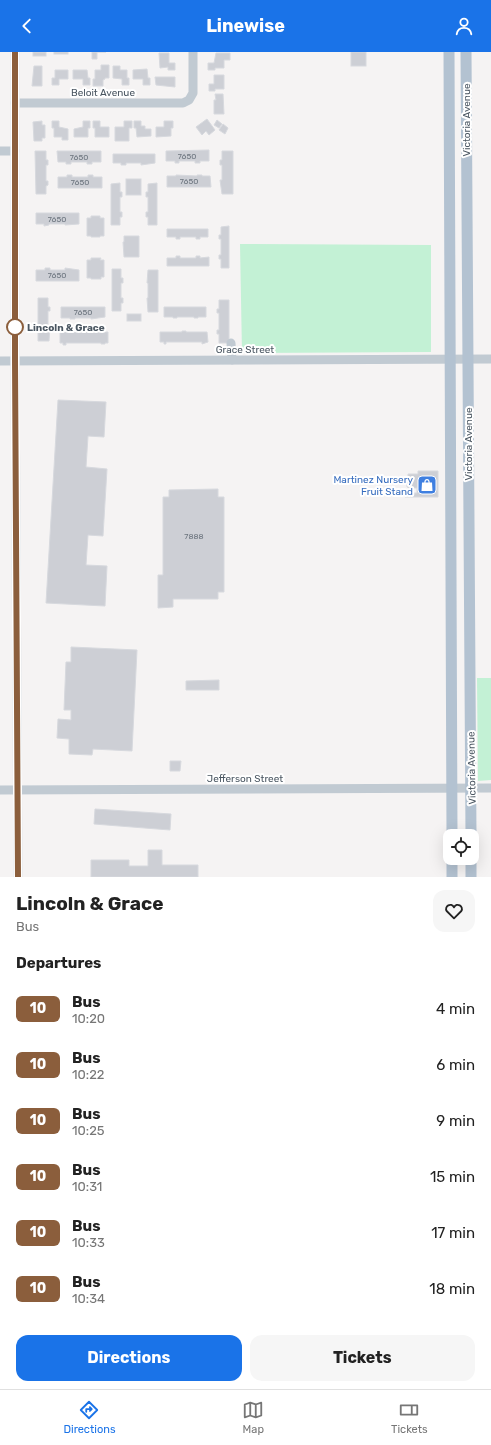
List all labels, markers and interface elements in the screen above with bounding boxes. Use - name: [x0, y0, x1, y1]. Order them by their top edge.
- icon: back: [16, 15, 38, 37]
- text: Linewise: [206, 15, 285, 37]
- icon: person: [453, 15, 475, 37]
- street label: Victoria Avenue: [461, 83, 473, 157]
- street label: Beloit Avenue: [71, 87, 135, 99]
- house number: 7650: [178, 152, 196, 161]
- house number: 7650: [70, 153, 88, 162]
- house number: 7650: [180, 177, 198, 186]
- house number: 7650: [71, 178, 89, 187]
- house number: 7650: [48, 215, 66, 224]
- house number: 7650: [48, 271, 66, 280]
- house number: 7650: [74, 308, 92, 317]
- marker: Lincoln & Grace: [6, 318, 24, 336]
- place label: Lincoln & Grace: [27, 322, 105, 334]
- street label: Grace Street: [216, 344, 274, 356]
- street label: Victoria Avenue: [463, 407, 475, 481]
- place label: Martinez Nursery Fruit Stand: [333, 474, 413, 498]
- shop icon: Martinez Nursery Fruit Stand: [416, 474, 438, 496]
- house number: 7888: [184, 532, 204, 541]
- street label: Victoria Avenue: [465, 731, 479, 805]
- street label: Jefferson Street: [207, 773, 283, 785]
- map controls: [443, 829, 479, 865]
- button: locate: [443, 829, 479, 865]
- button: heart: [433, 890, 475, 932]
- text: Lincoln & Grace: [16, 892, 164, 915]
- text: Bus: [16, 919, 39, 934]
- text: Departures: [16, 954, 101, 972]
- text: Bus: [72, 993, 100, 1011]
- text: 10: [30, 1000, 46, 1017]
- text: 4 min: [436, 1000, 475, 1018]
- text: 10:20: [72, 1011, 105, 1026]
- text: Bus: [72, 1049, 100, 1067]
- text: 10: [30, 1056, 46, 1073]
- text: 6 min: [436, 1056, 475, 1074]
- text: 10:22: [72, 1067, 104, 1082]
- text: Bus: [72, 1105, 100, 1123]
- text: 10: [30, 1112, 46, 1129]
- text: 9 min: [436, 1112, 475, 1130]
- text: 10:25: [72, 1123, 105, 1138]
- text: Bus: [72, 1161, 100, 1179]
- text: 10: [30, 1168, 46, 1185]
- text: 15 min: [430, 1168, 475, 1186]
- text: 10:31: [72, 1179, 102, 1194]
- text: Bus: [72, 1217, 100, 1235]
- text: 10: [30, 1224, 46, 1241]
- text: 17 min: [431, 1224, 475, 1242]
- text: 10:33: [72, 1235, 105, 1250]
- text: Bus: [72, 1273, 100, 1291]
- text: 10: [30, 1280, 46, 1297]
- text: 18 min: [429, 1280, 475, 1298]
- text: 10:34: [72, 1291, 105, 1306]
- button: Directions: [16, 1335, 242, 1381]
- button: Tickets: [250, 1335, 475, 1381]
- tab: Directions: [63, 1399, 116, 1436]
- tab: Map: [242, 1399, 264, 1436]
- tab: Tickets: [391, 1399, 428, 1436]

